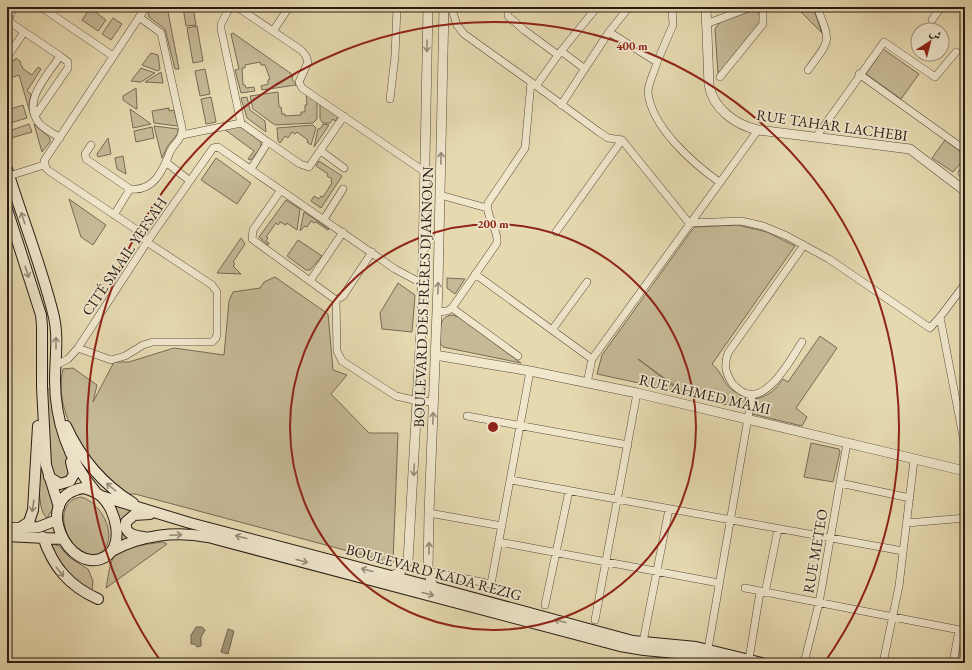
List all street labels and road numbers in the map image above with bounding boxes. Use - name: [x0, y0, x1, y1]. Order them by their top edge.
- street label: RUE TAHAR LACHEBI: [755, 105, 909, 145]
- street label: BOULEVARD DES FRÈRES DJAKNOUN: [409, 166, 437, 428]
- street label: CITÉ SMAIL YEFSAH: [77, 193, 171, 319]
- street label: RUE AHMED MAMI: [637, 370, 773, 418]
- street label: RUE METEO: [798, 507, 832, 595]
- street label: BOULEVARD KADA REZIG: [344, 539, 524, 605]

